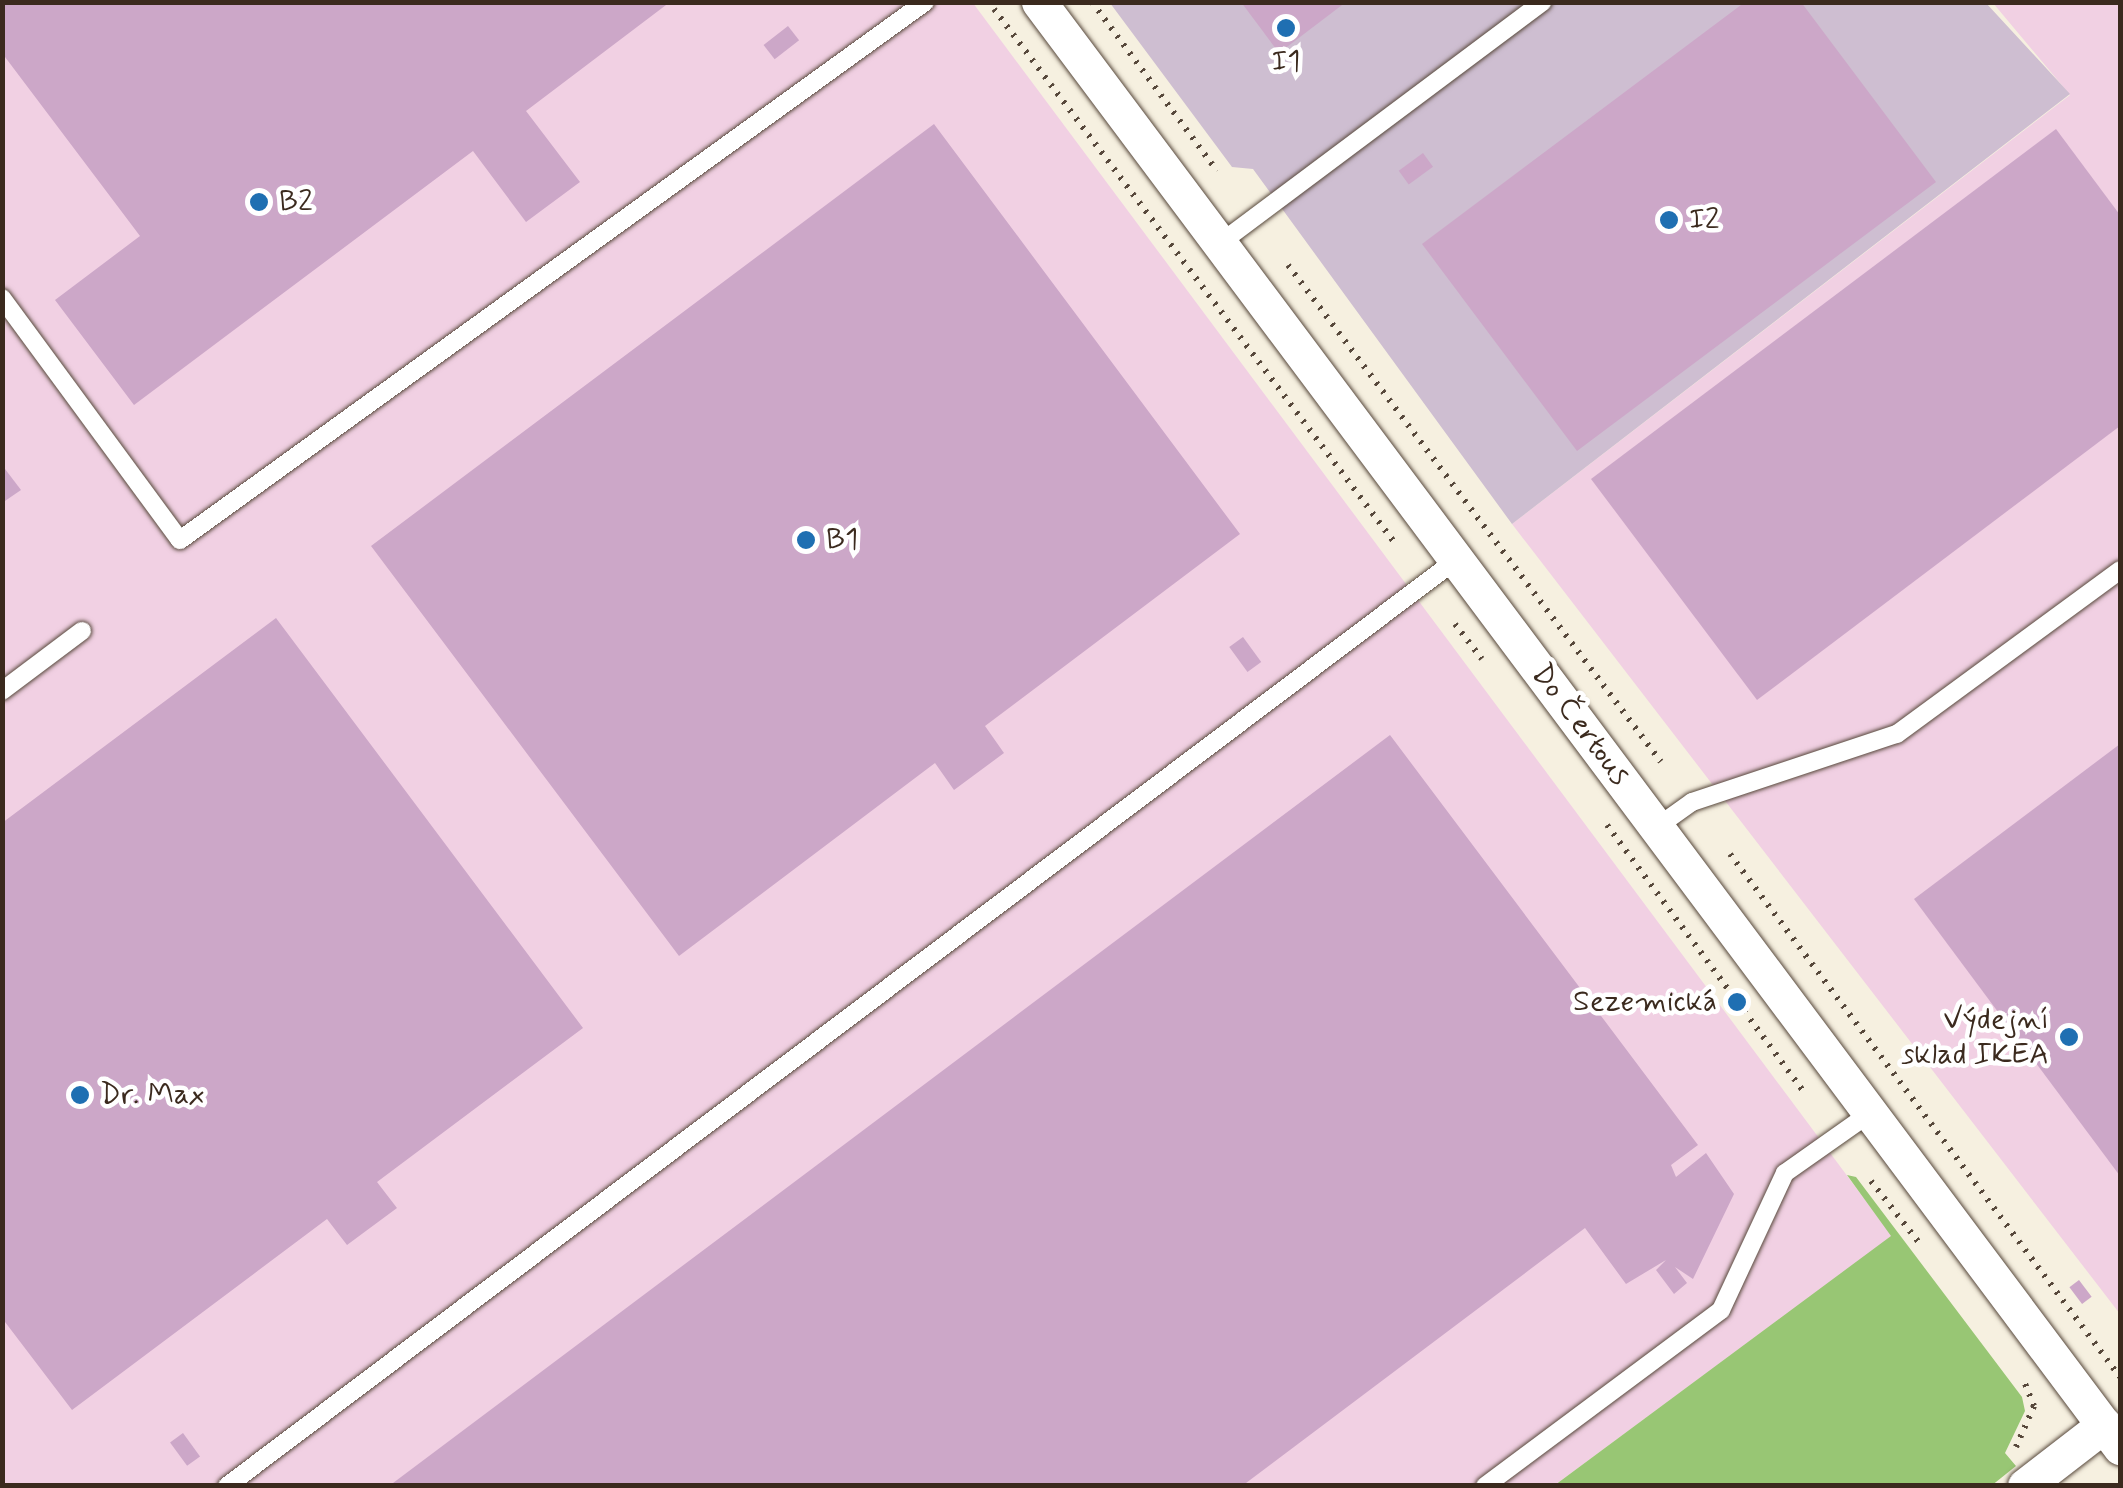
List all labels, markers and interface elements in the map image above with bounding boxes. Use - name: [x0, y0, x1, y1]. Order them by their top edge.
- marker: I1: [1275, 17, 1297, 39]
- place label: I1: [1271, 44, 1301, 80]
- place label: B2: [279, 184, 313, 220]
- marker: B2: [248, 191, 270, 213]
- place label: I2: [1689, 202, 1720, 238]
- marker: I2: [1658, 209, 1680, 231]
- place label: B1: [826, 522, 858, 558]
- marker: B1: [795, 529, 817, 551]
- street label: Do Čertous: [1523, 657, 1637, 793]
- place label: Sezemická: [1573, 984, 1717, 1020]
- marker: Sezemická: [1726, 991, 1748, 1013]
- place label: Výdejní sklad IKEA: [1898, 1002, 2049, 1072]
- marker: Výdejní sklad IKEA: [2058, 1026, 2080, 1048]
- place label: Dr. Max: [100, 1077, 204, 1113]
- marker: Dr. Max: [69, 1084, 91, 1106]

